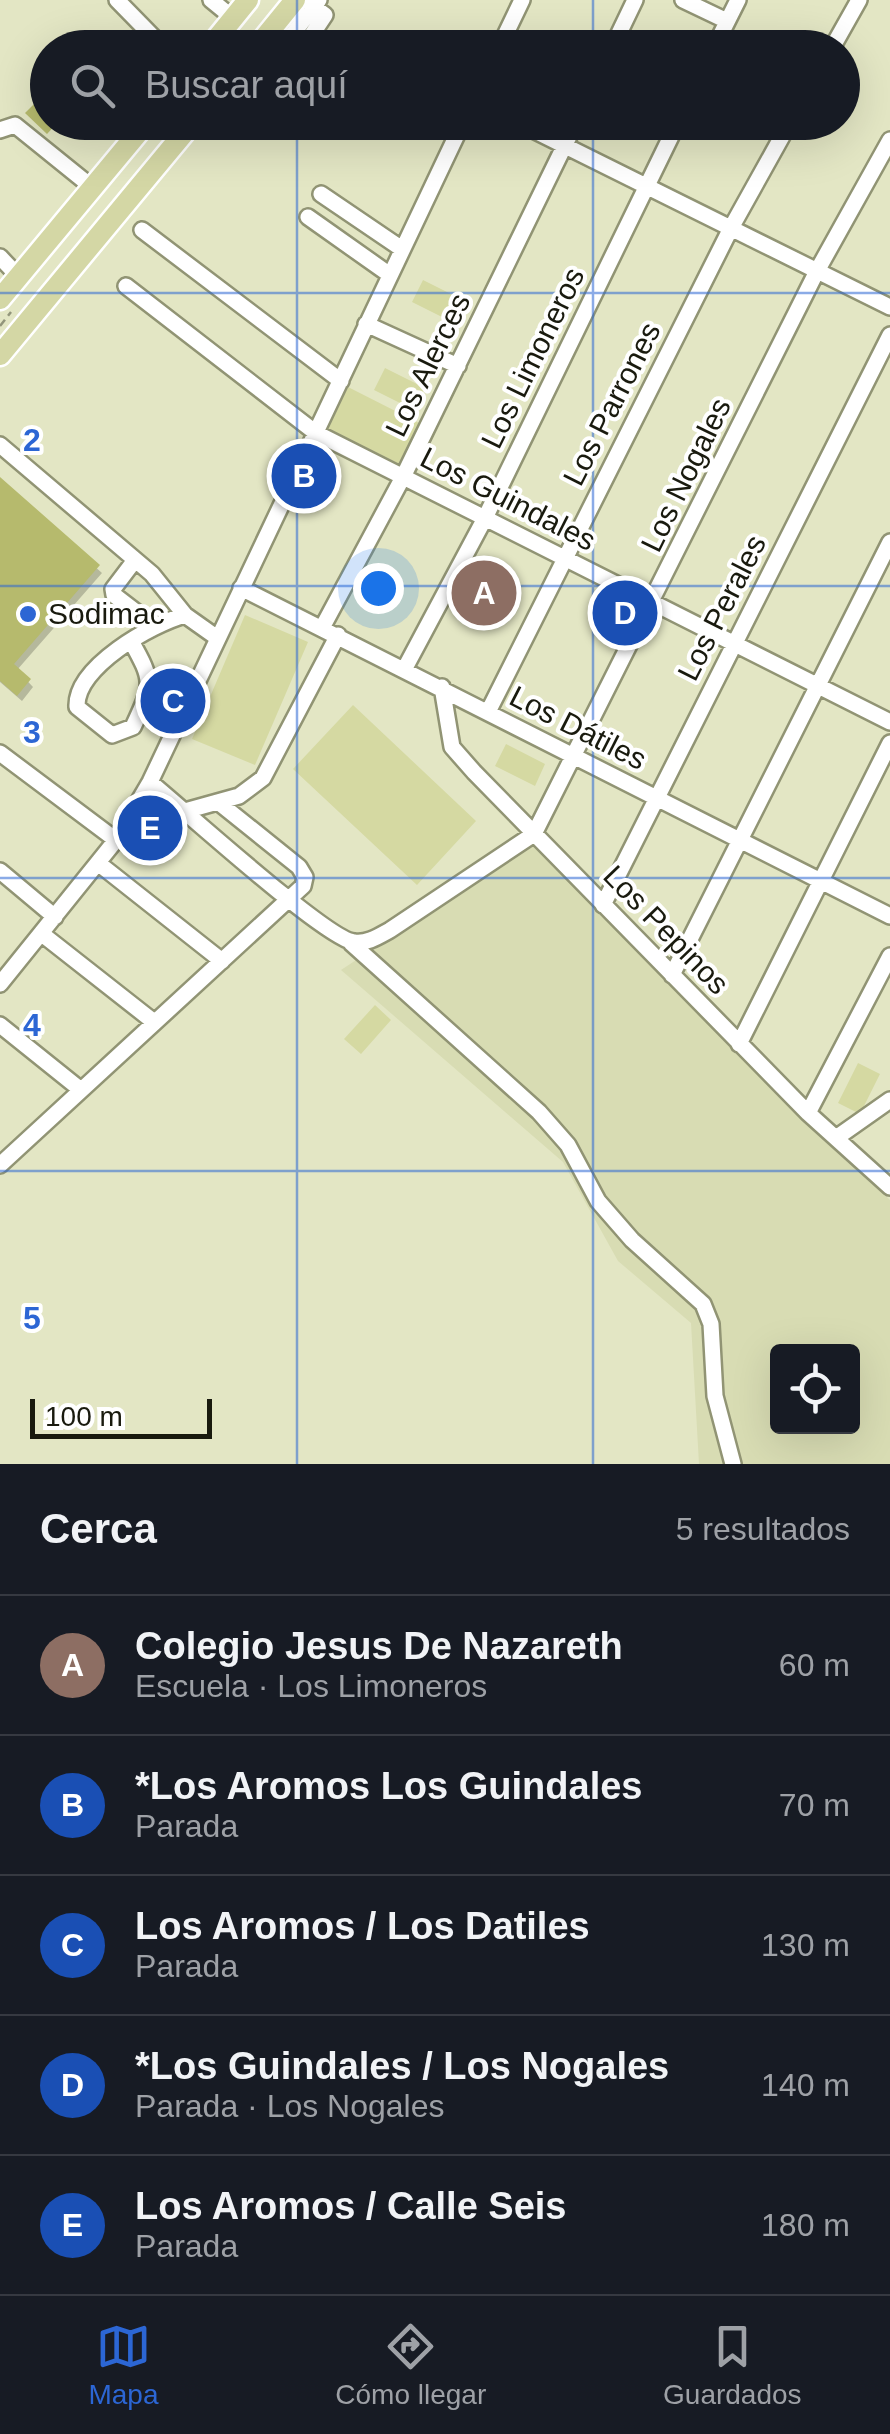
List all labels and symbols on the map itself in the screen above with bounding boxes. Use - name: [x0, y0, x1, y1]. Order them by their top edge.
- street label: Los Limoneros: [475, 262, 591, 453]
- street label: Los Alerces: [379, 288, 476, 442]
- street label: Los Parrones: [556, 317, 667, 491]
- street label: Los Nogales: [634, 393, 737, 557]
- text: 2: [23, 422, 41, 458]
- pin: B: [272, 438, 336, 514]
- street label: Los Guindales: [415, 440, 601, 557]
- street label: Los Perales: [671, 530, 772, 686]
- pin: A: [452, 556, 516, 630]
- your location: [353, 563, 404, 614]
- pin: D: [592, 576, 658, 650]
- place label: Sodimac: [48, 597, 165, 630]
- marker: Sodimac: [17, 603, 39, 625]
- pin: C: [140, 664, 206, 738]
- street label: Los Dátiles: [505, 679, 652, 776]
- text: 3: [23, 714, 41, 750]
- pin: E: [118, 790, 182, 866]
- street label: Los Pepinos: [597, 859, 736, 1001]
- text: 4: [23, 1007, 41, 1043]
- text: 5: [23, 1300, 41, 1336]
- scale bar: [30, 1394, 212, 1438]

